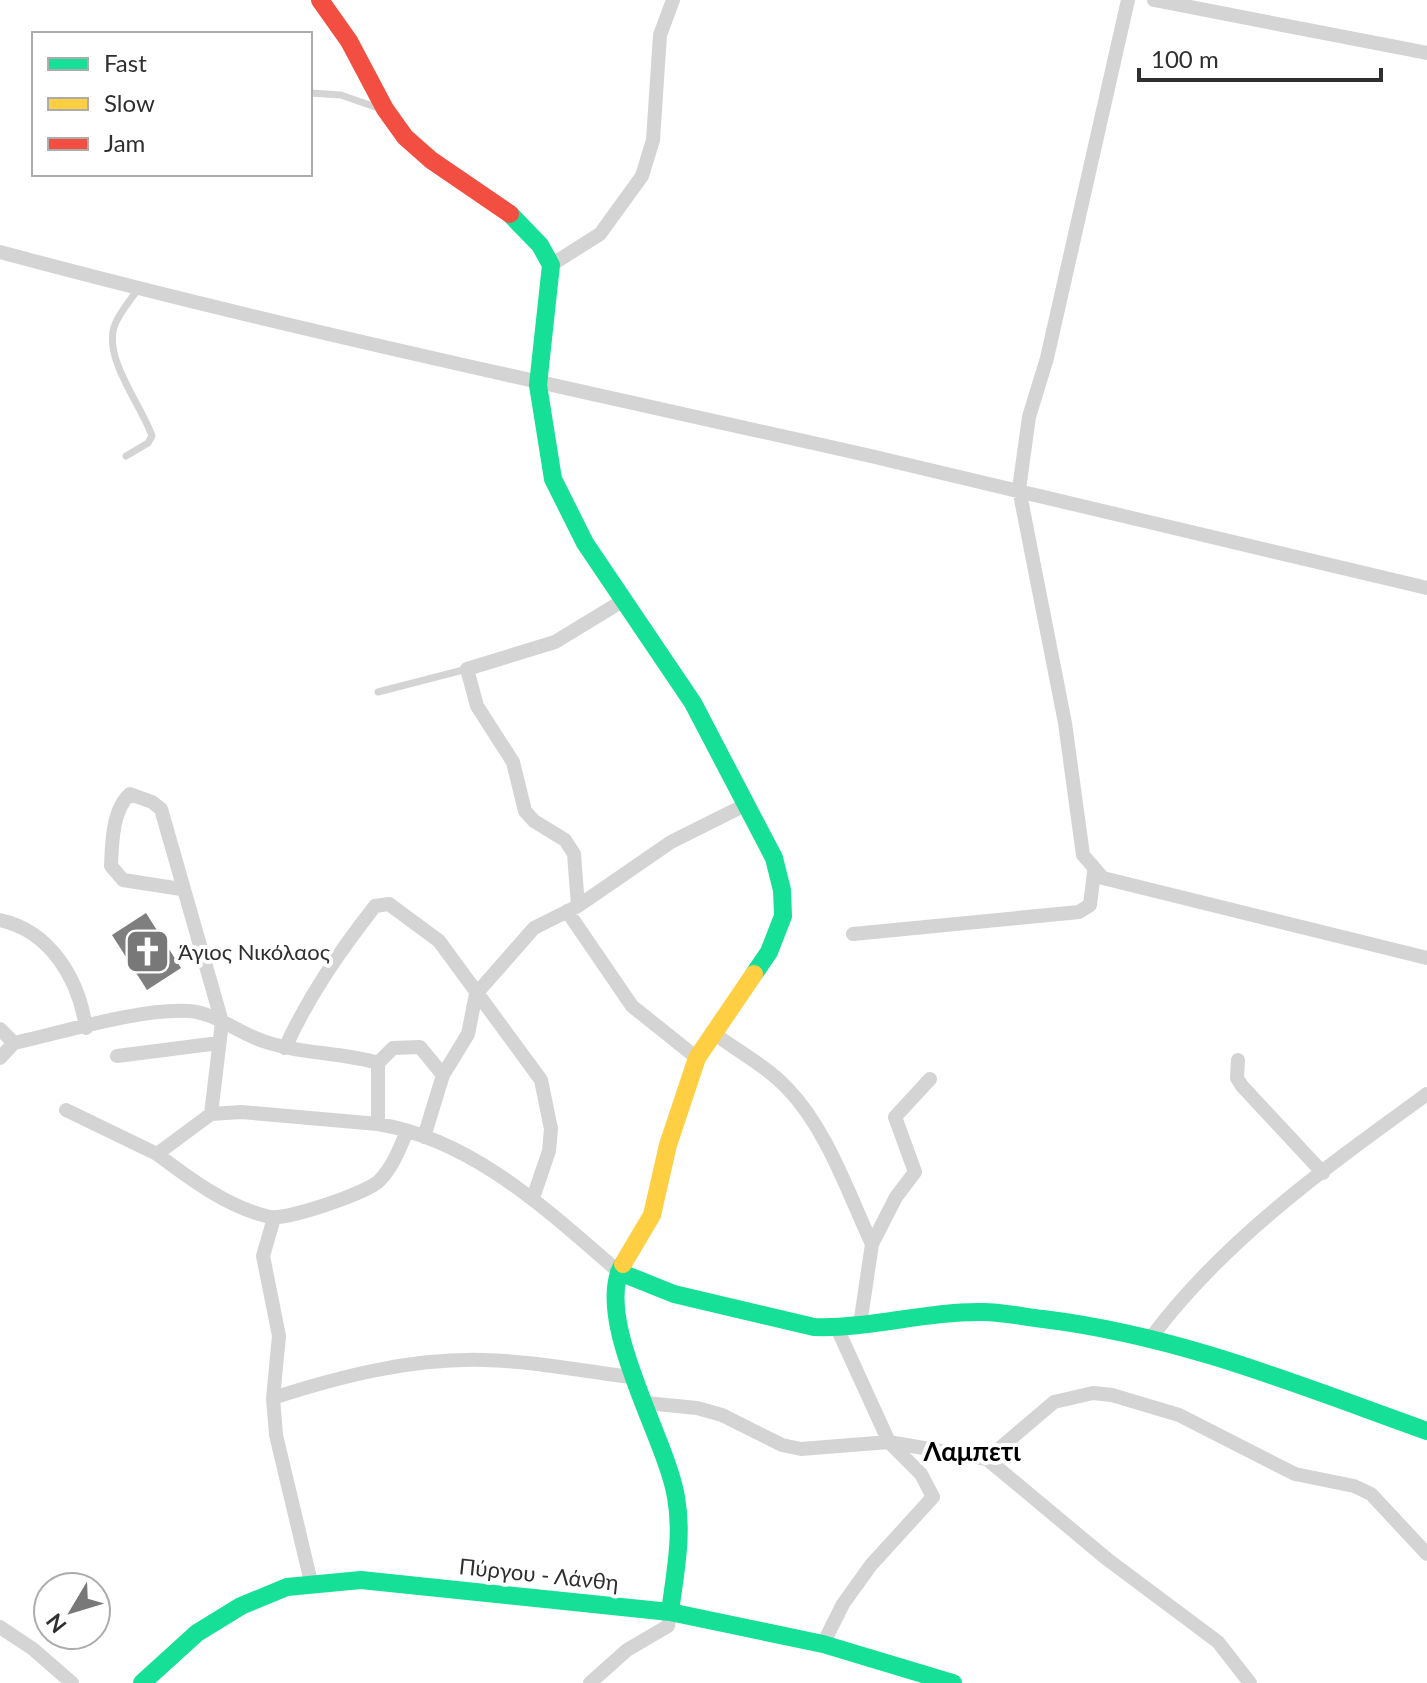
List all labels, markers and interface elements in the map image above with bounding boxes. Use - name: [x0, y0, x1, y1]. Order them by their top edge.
- legend: [32, 32, 312, 176]
- scale bar: [1139, 32, 1381, 82]
- text: 100 m: [1151, 44, 1219, 73]
- text: Fast: [104, 48, 147, 77]
- text: Slow: [104, 88, 155, 117]
- text: Jam: [104, 128, 145, 157]
- church icon: Άγιος Νικόλαος: [123, 927, 171, 975]
- place label: Άγιος Νικόλαος: [178, 938, 330, 965]
- district label: Λαμπετι: [922, 1435, 1021, 1467]
- street label: Πύργου - Λάνθη: [458, 1552, 620, 1596]
- north arrow: [32, 1571, 112, 1651]
- text: N: [40, 1609, 72, 1639]

